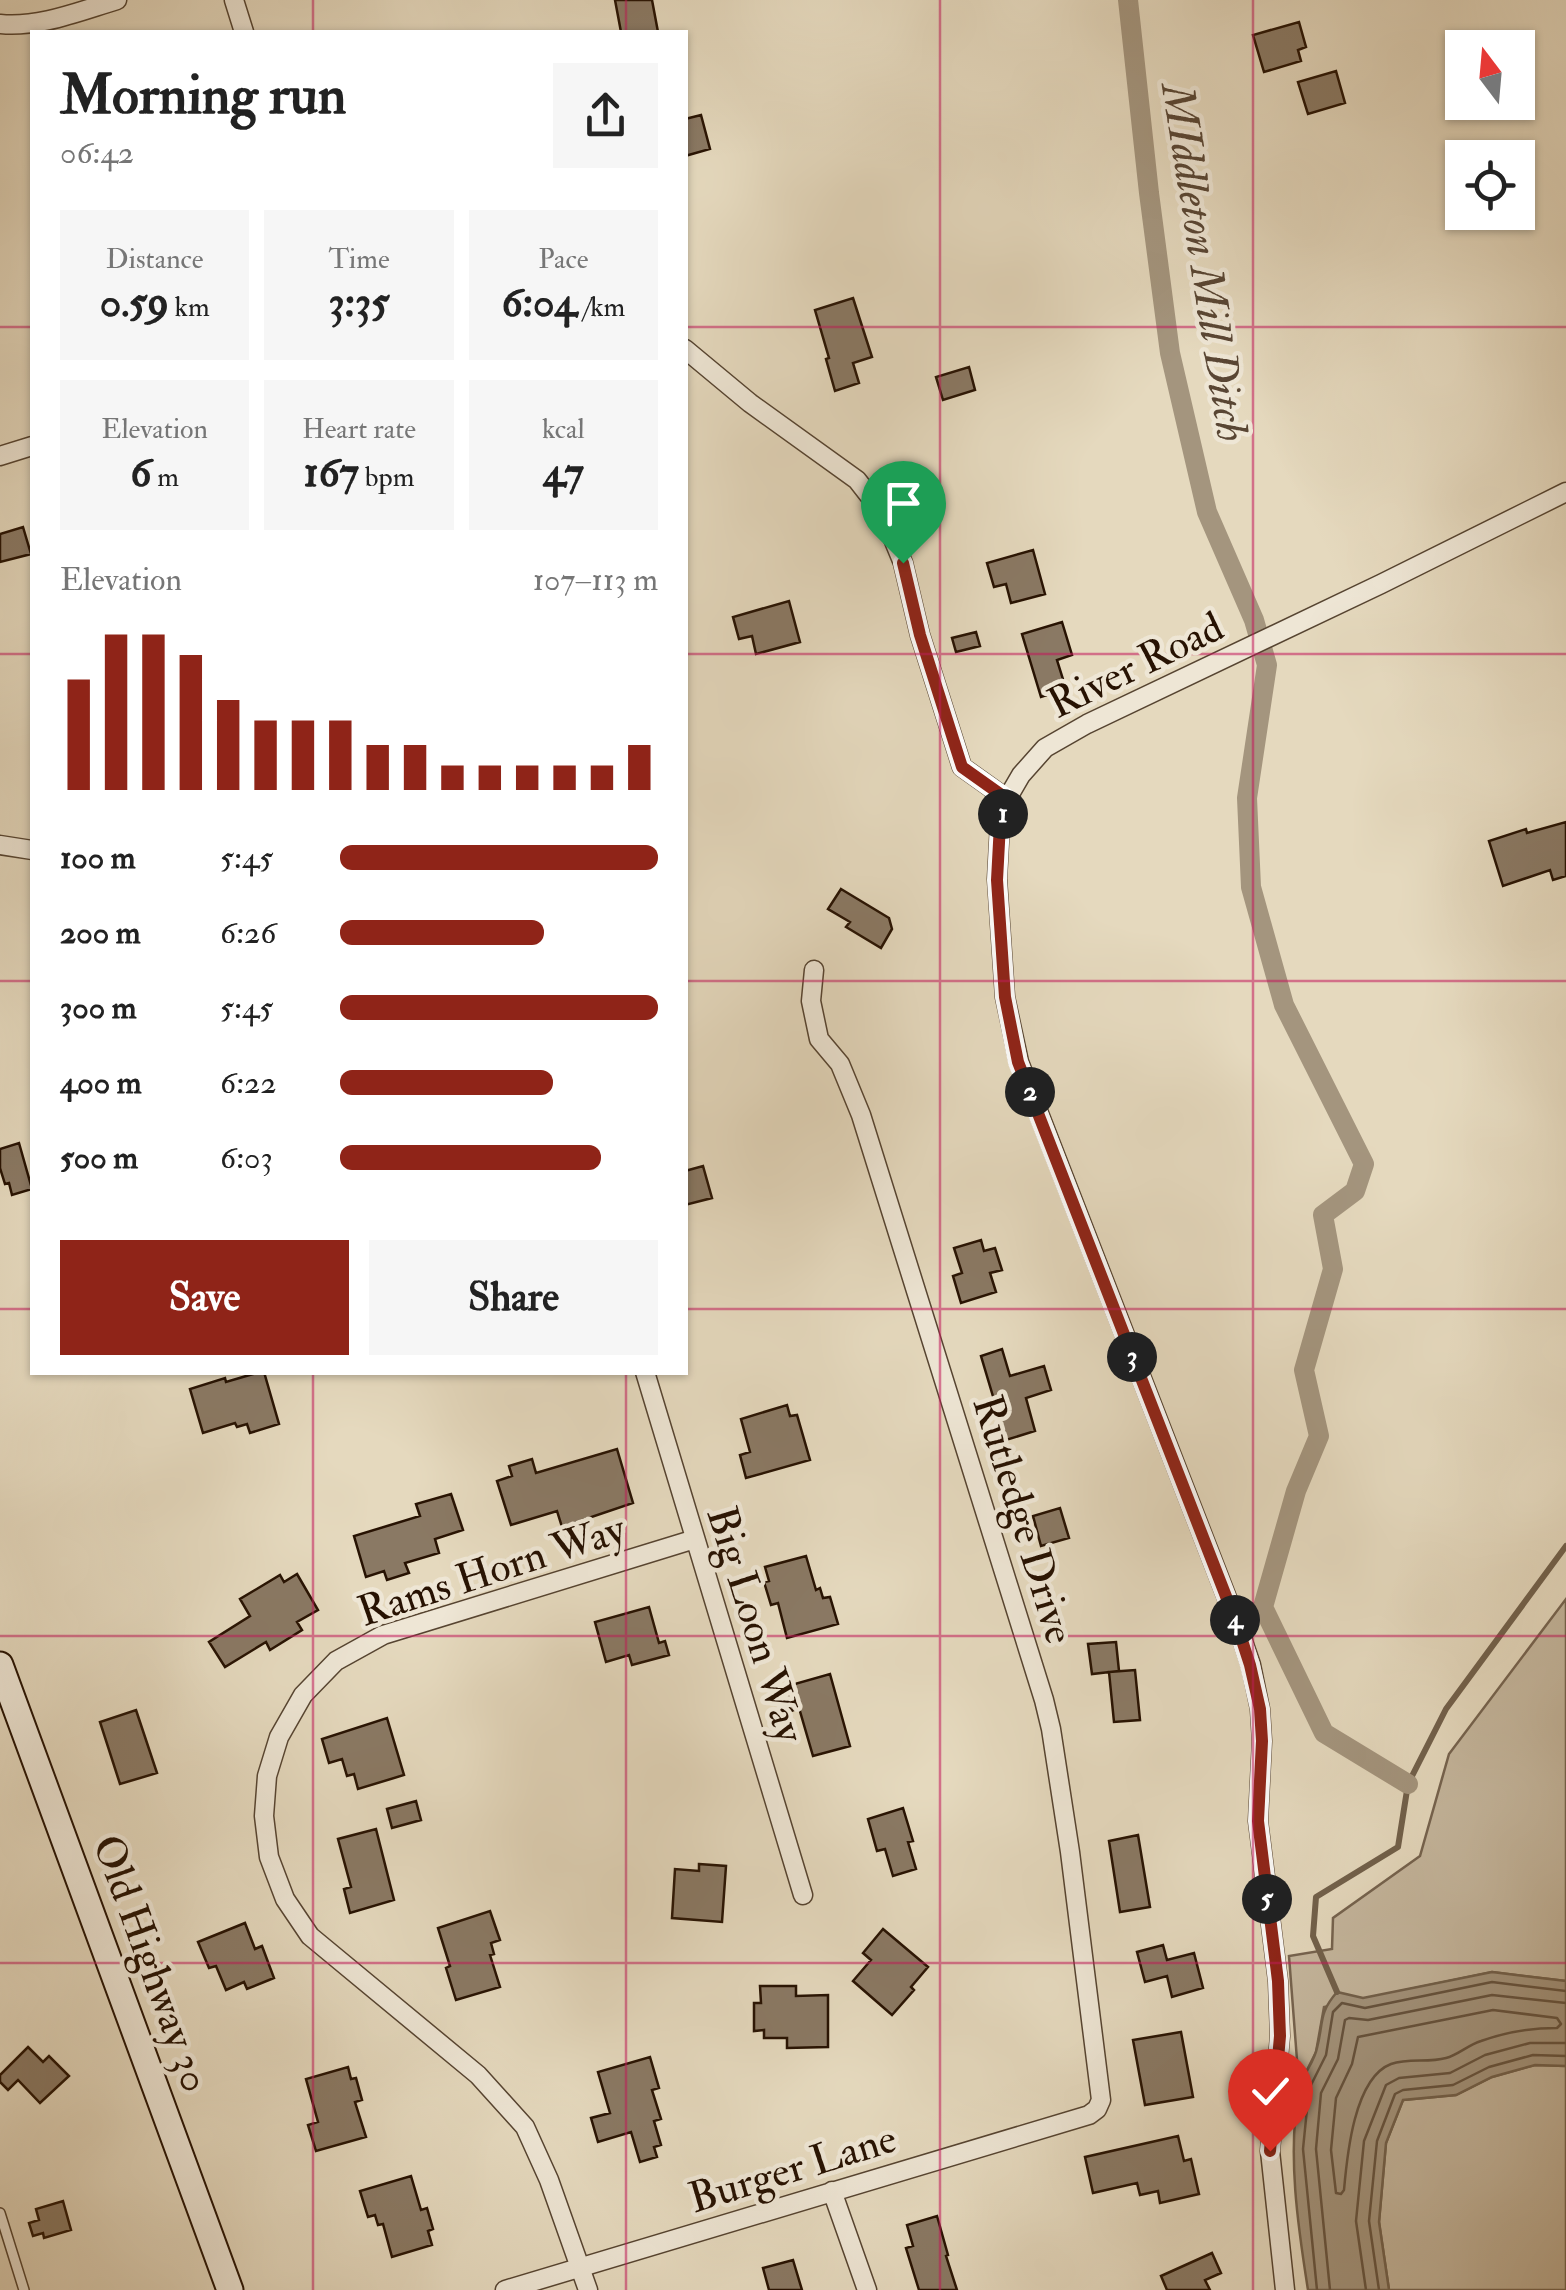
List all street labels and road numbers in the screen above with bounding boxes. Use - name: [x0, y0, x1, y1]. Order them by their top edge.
- street label: River Road: [1040, 601, 1232, 731]
- street label: Rutledge Drive: [961, 1389, 1086, 1650]
- street label: Big Loon Way: [695, 1500, 816, 1749]
- street label: Rams Horn Way: [351, 1503, 632, 1639]
- street label: Old Highway 30: [81, 1828, 222, 2099]
- street label: Burger Lane: [682, 2113, 903, 2225]

